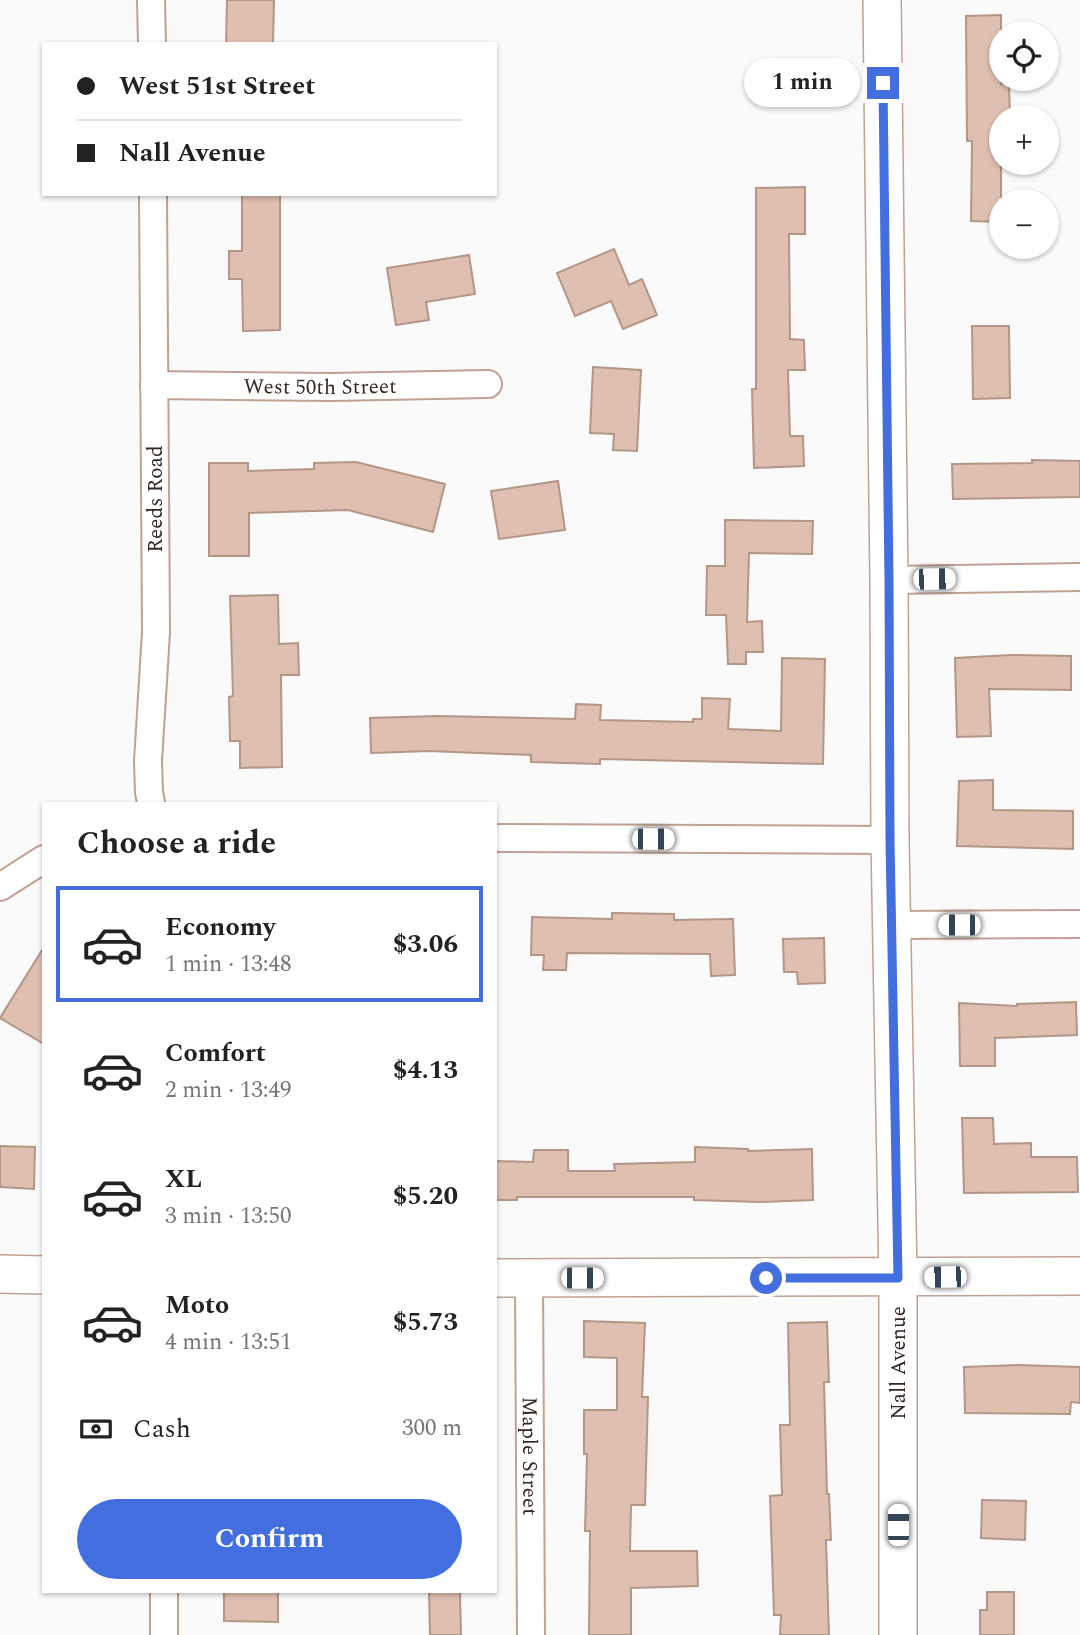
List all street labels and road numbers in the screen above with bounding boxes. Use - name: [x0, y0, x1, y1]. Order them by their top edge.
- street label: West 50th Street: [243, 371, 397, 404]
- street label: Reeds Road: [140, 445, 172, 553]
- street label: Nall Avenue: [883, 1306, 915, 1420]
- street label: Maple Street: [513, 1396, 545, 1516]

